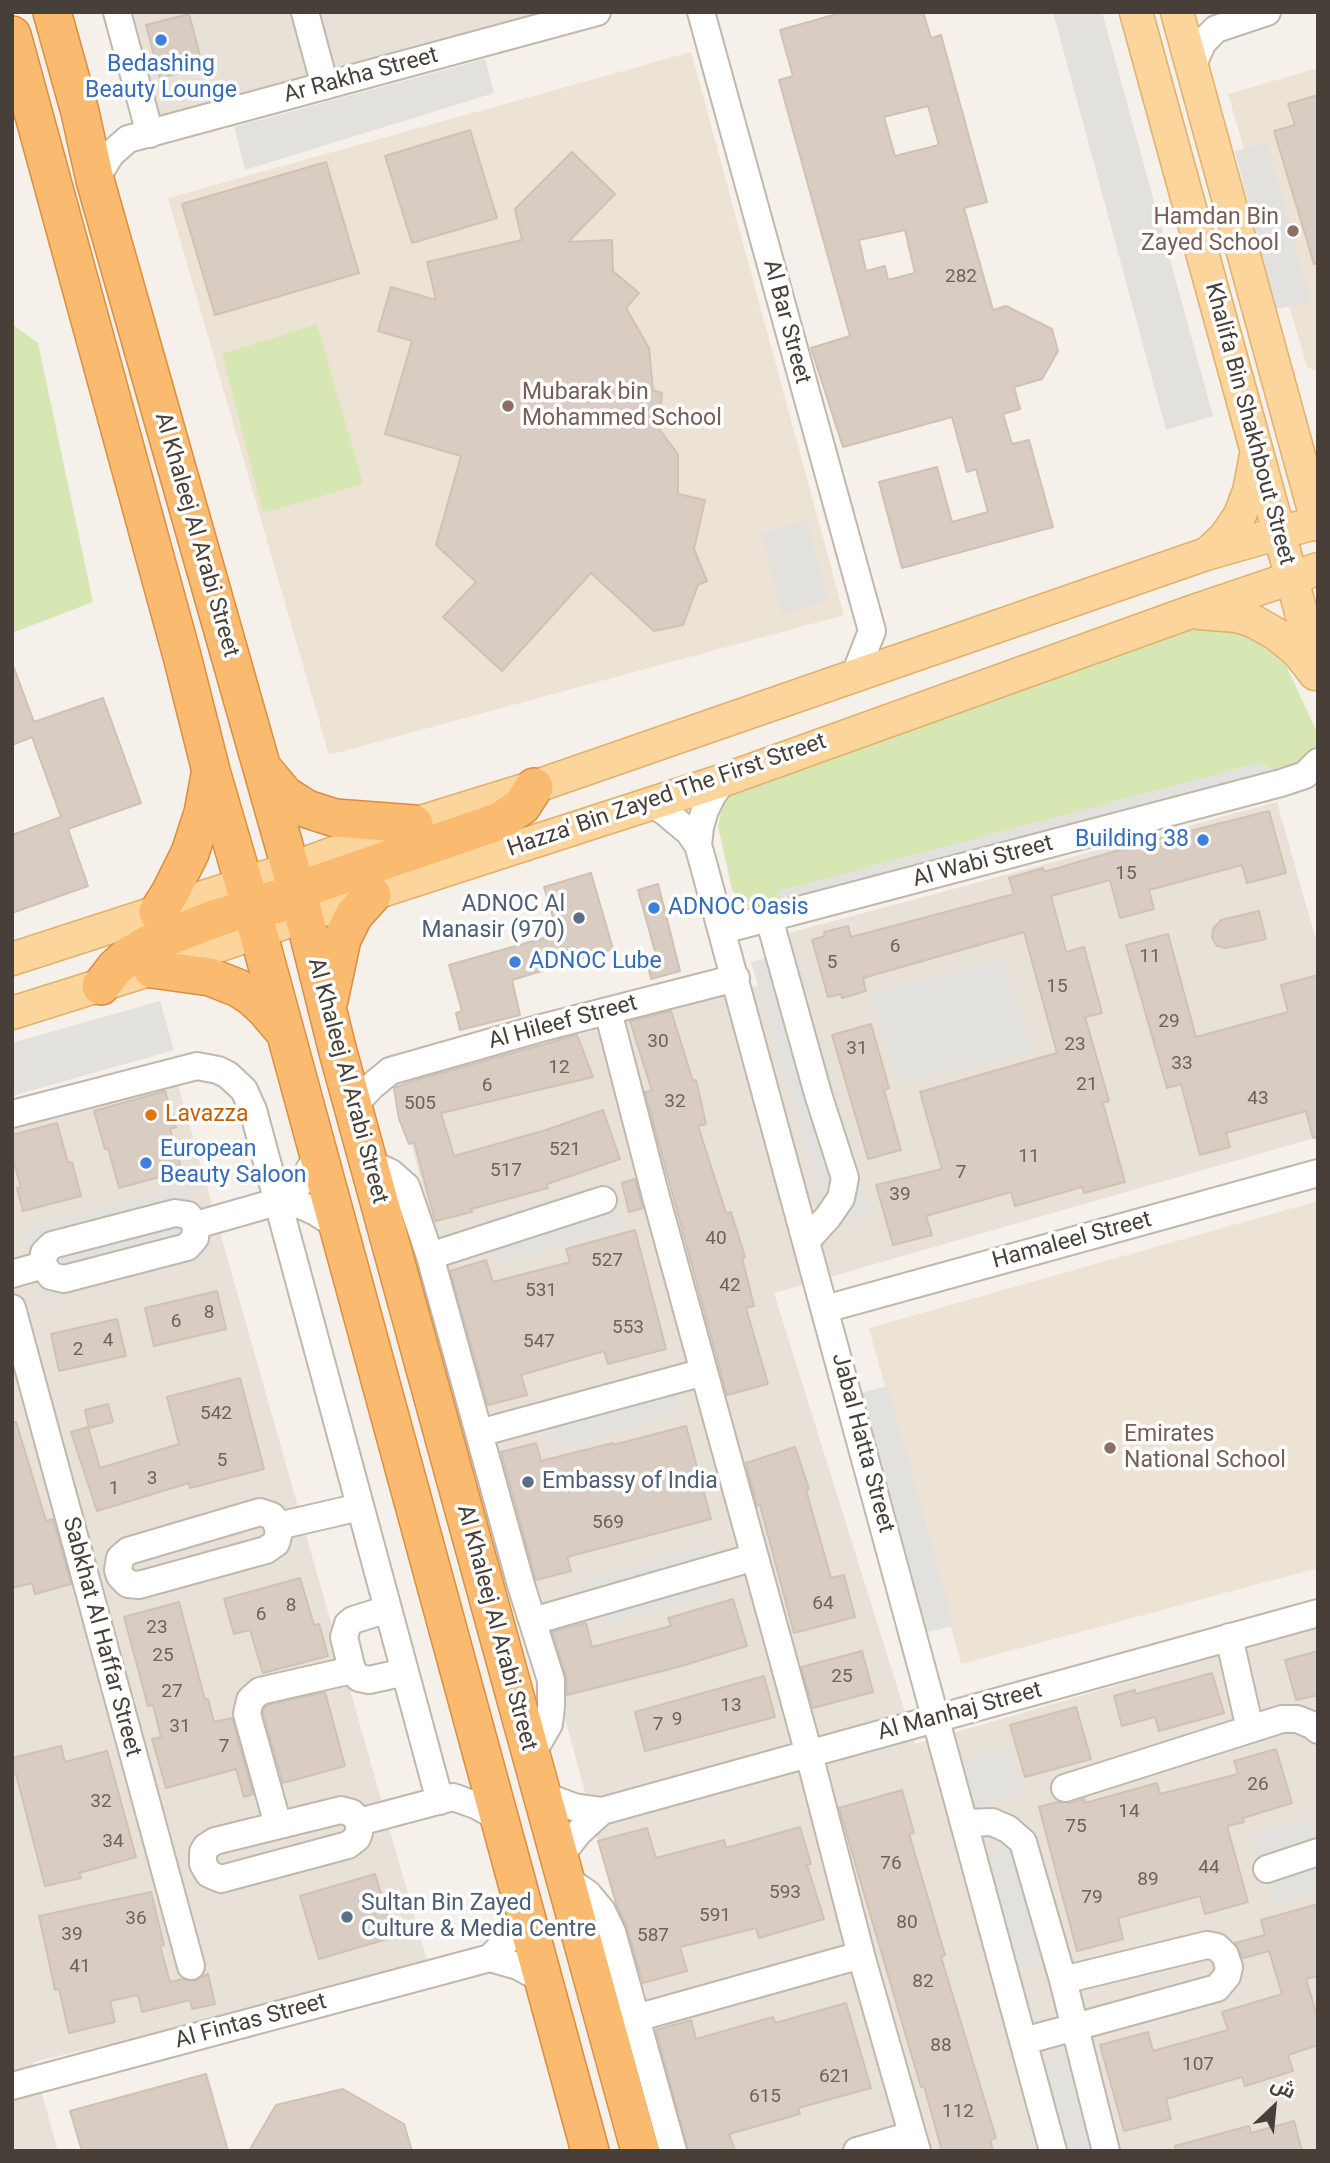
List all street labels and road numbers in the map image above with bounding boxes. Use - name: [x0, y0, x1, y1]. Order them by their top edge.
- street label: Ar Rakha Street: [281, 42, 441, 110]
- street label: Al Bar Street: [756, 257, 816, 387]
- street label: Khalifa Bin Shakhbout Street: [1198, 280, 1300, 568]
- street label: Al Khaleej Al Arabi Street: [148, 410, 244, 660]
- street label: Hazza' Bin Zayed The First Street: [504, 728, 830, 864]
- street label: Al Wabi Street: [910, 830, 1056, 894]
- street label: Al Khaleej Al Arabi Street: [301, 955, 393, 1207]
- street label: Al Hileef Street: [486, 990, 640, 1056]
- street label: Hamaleel Street: [989, 1207, 1155, 1275]
- street label: Jabal Hatta Street: [825, 1350, 899, 1536]
- street label: Al Khaleej Al Arabi Street: [450, 1502, 542, 1754]
- street label: Sabkhat Al Haffar Street: [56, 1514, 146, 1760]
- street label: Al Manhaj Street: [875, 1677, 1045, 1747]
- street label: Al Fintas Street: [172, 1989, 330, 2055]

